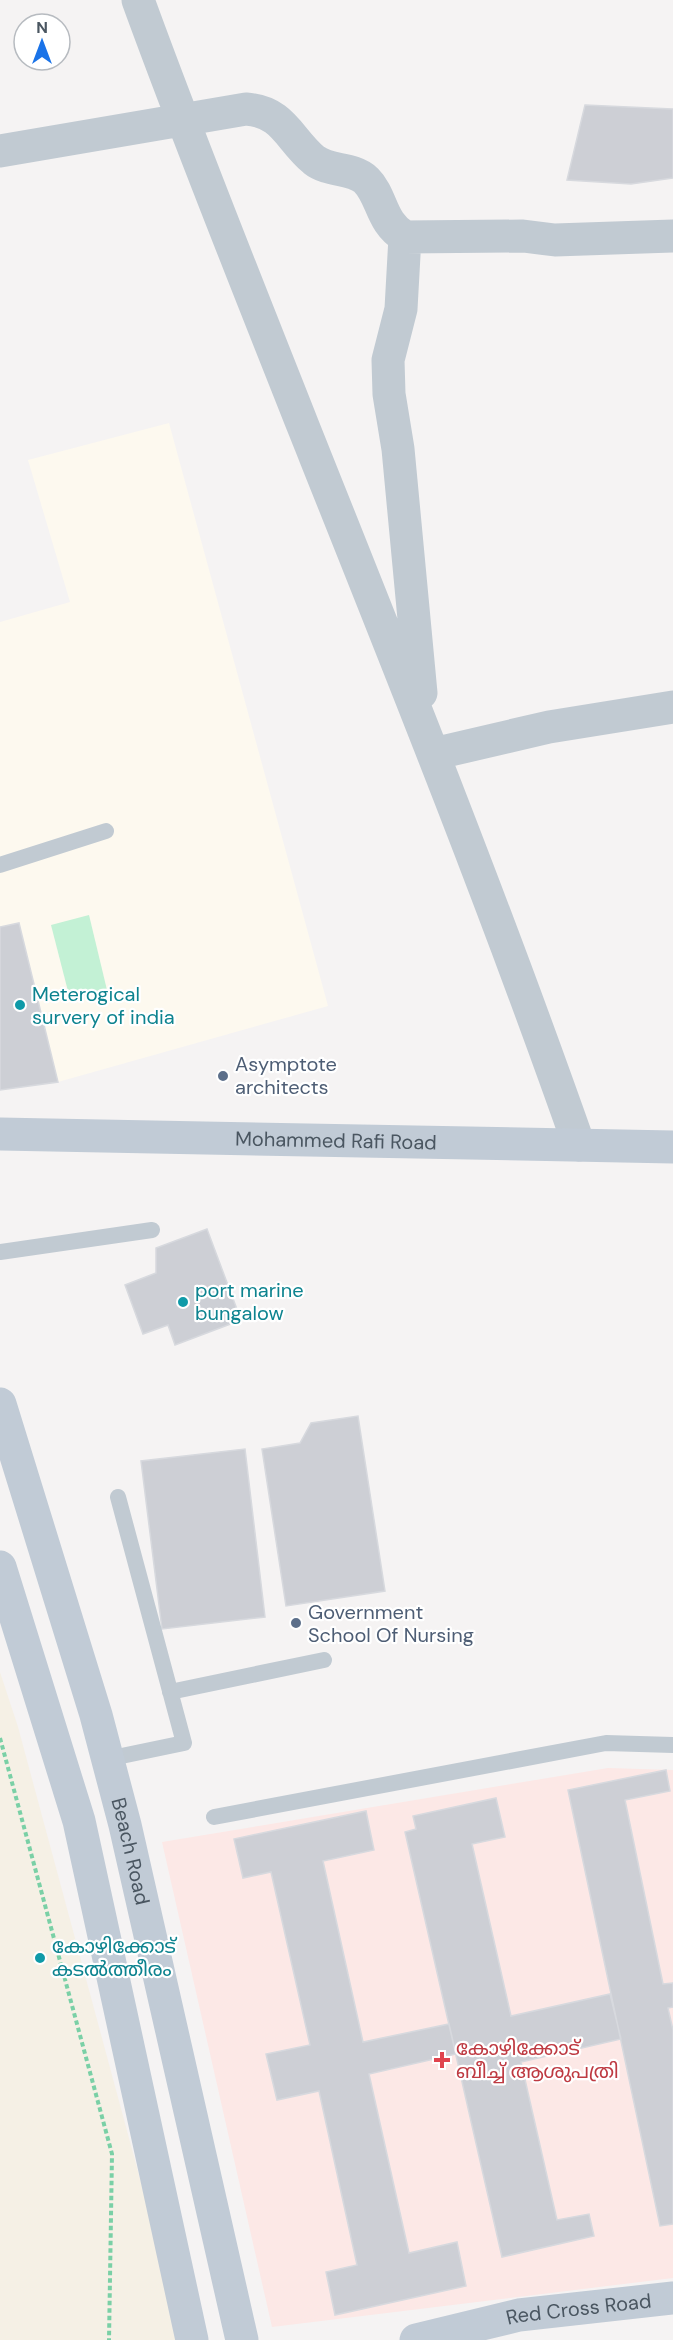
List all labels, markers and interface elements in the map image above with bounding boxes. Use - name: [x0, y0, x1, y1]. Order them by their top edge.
- north arrow: [12, 12, 72, 72]
- text: N: [36, 17, 48, 38]
- place label: Meterogical survery of india: [32, 981, 175, 1030]
- marker: Meterogical survery of india: [13, 998, 27, 1012]
- place label: Asymptote architects: [235, 1051, 337, 1100]
- marker: Asymptote architects: [216, 1069, 230, 1083]
- street label: Mohammed Rafi Road: [235, 1126, 437, 1155]
- place label: port marine bungalow: [195, 1277, 304, 1326]
- marker: port marine bungalow: [176, 1295, 190, 1309]
- place label: Government School Of Nursing: [308, 1599, 474, 1648]
- marker: Government School Of Nursing: [289, 1616, 303, 1630]
- street label: Beach Road: [105, 1795, 156, 1907]
- place label: കോഴിക്കോട് കടൽത്തീരം: [52, 1933, 178, 1982]
- marker: കോഴിക്കോട് കടൽത്തീരം: [33, 1951, 47, 1965]
- place label: കോഴിക്കോട് ബീച്ച് ആശുപത്രി: [456, 2035, 619, 2084]
- marker: കോഴിക്കോട് ബീച്ച് ആശുപത്രി: [433, 2051, 451, 2069]
- street label: Red Cross Road: [503, 2287, 653, 2331]

